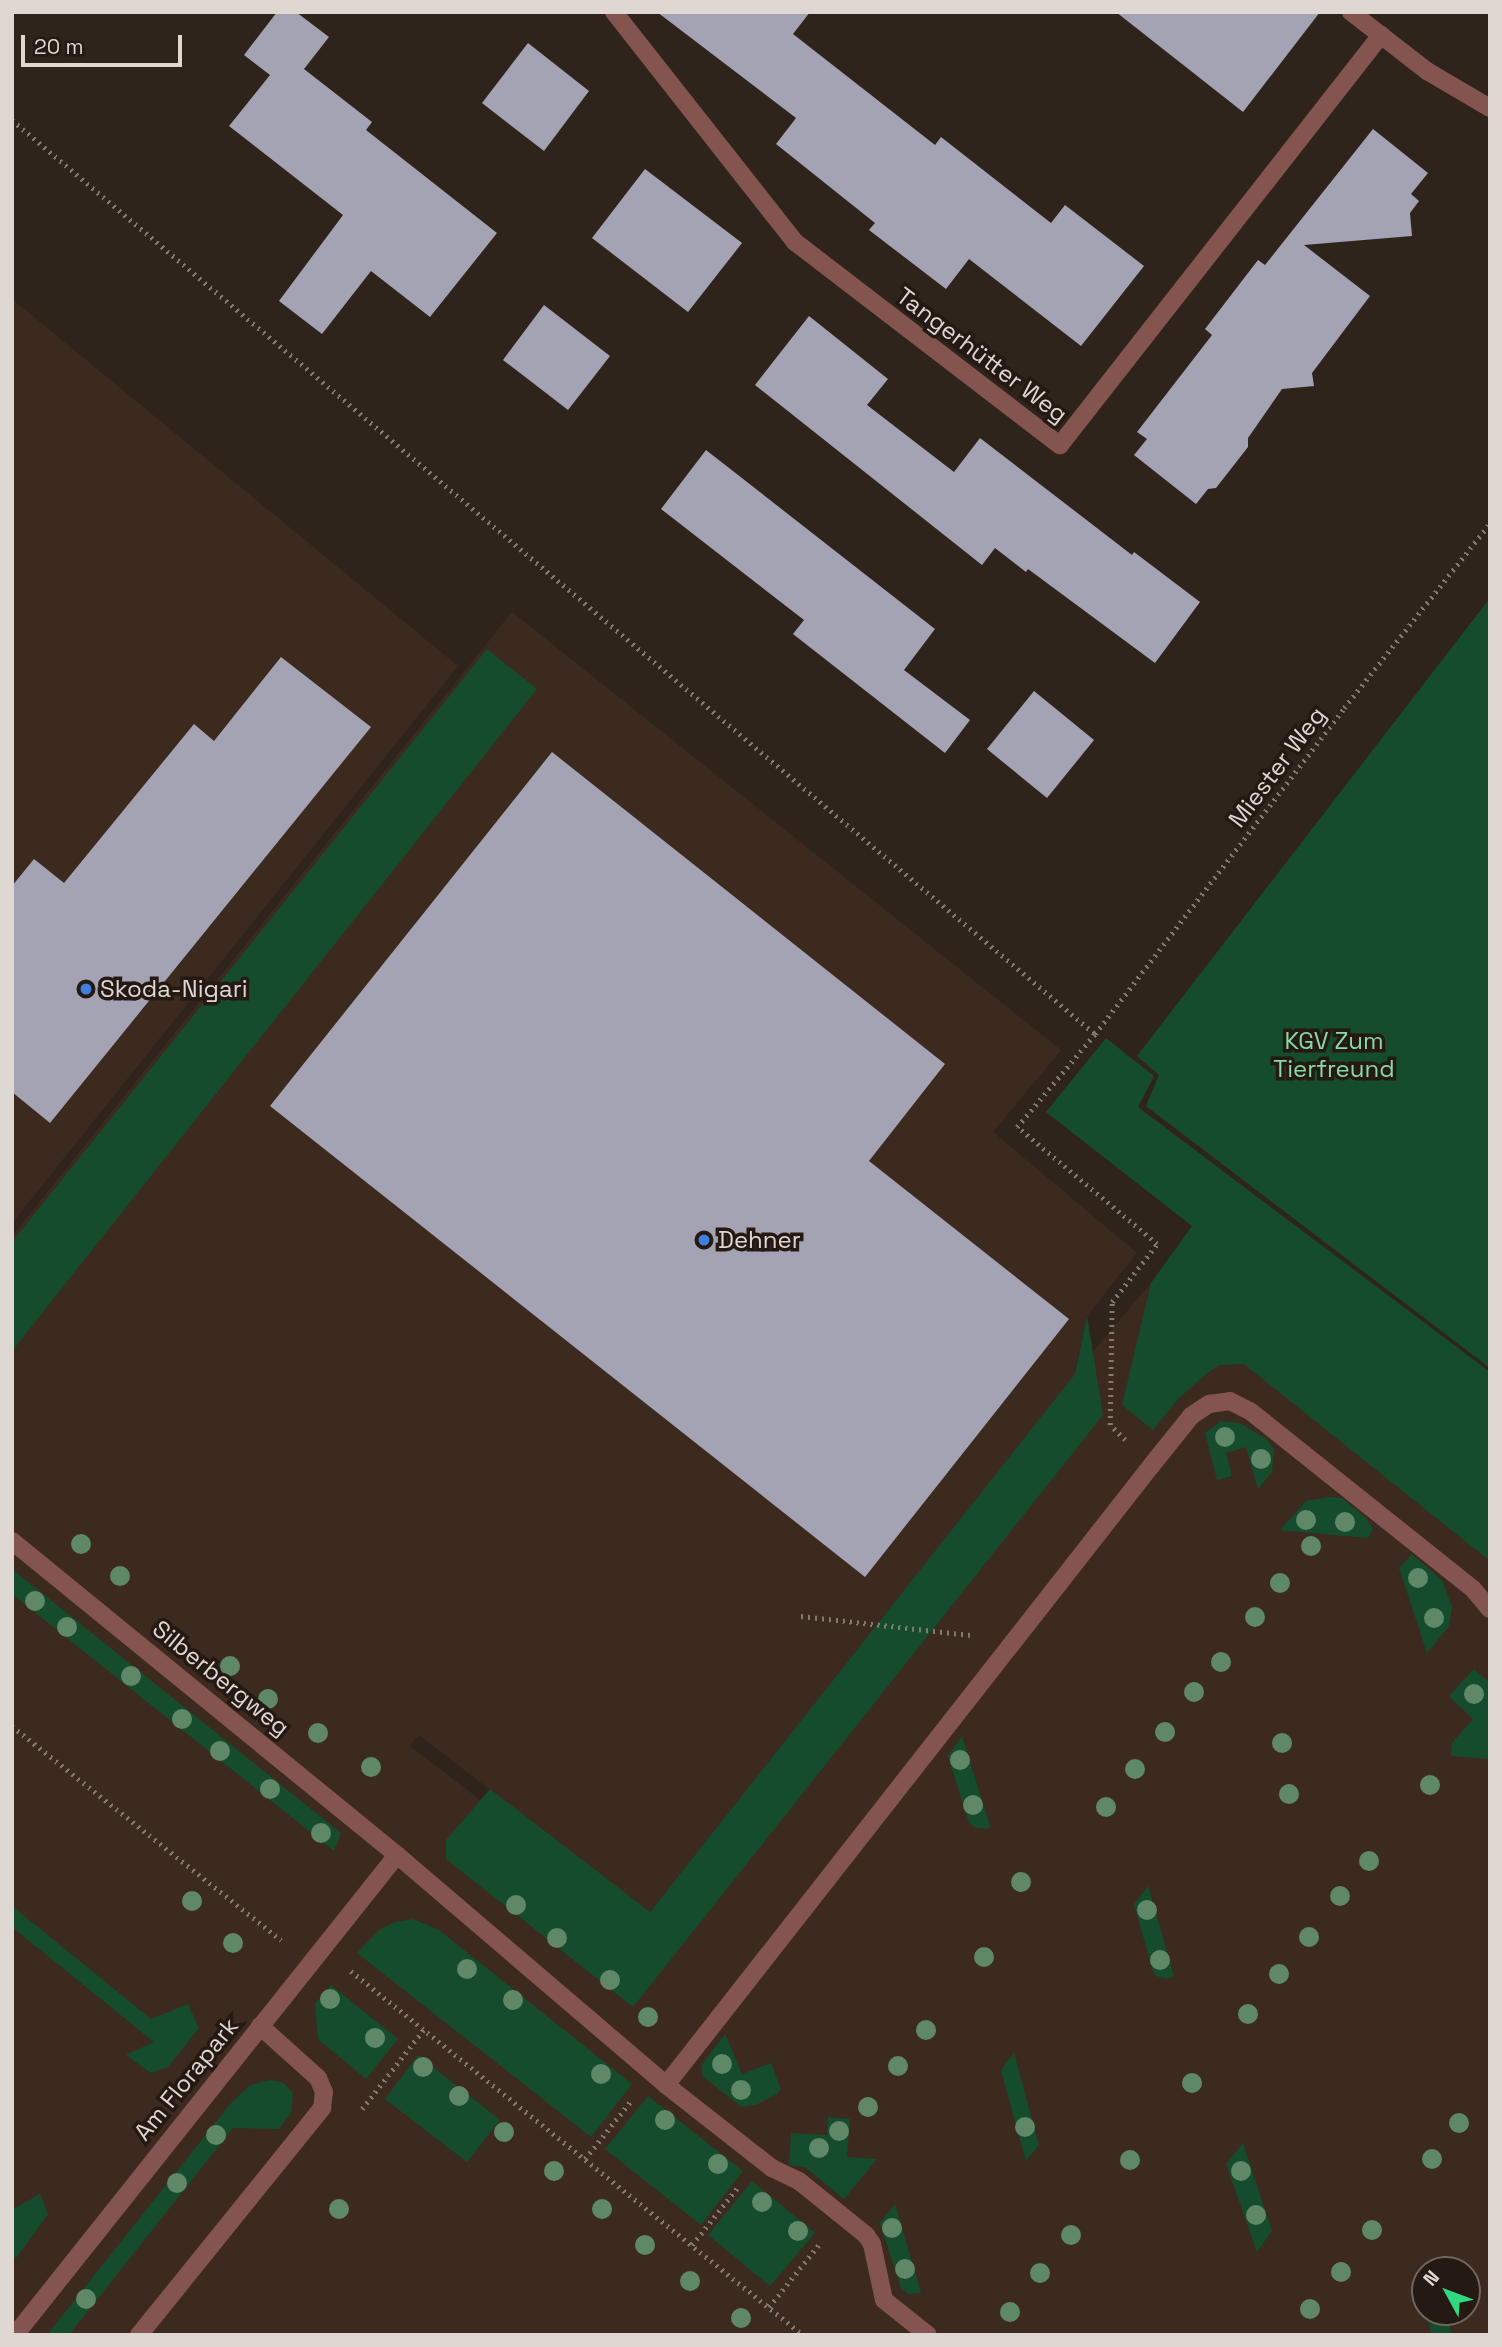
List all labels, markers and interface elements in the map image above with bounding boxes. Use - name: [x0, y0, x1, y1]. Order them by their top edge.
- scale bar: [24, 21, 186, 65]
- text: 20 m: [34, 33, 84, 60]
- street label: Tangerhütter Weg: [891, 281, 1073, 429]
- street label: Miester Weg: [1222, 701, 1332, 833]
- place label: Skoda-Nigari: [100, 975, 248, 1003]
- marker: Skoda-Nigari: [78, 981, 94, 997]
- park label: KGV Zum Tierfreund: [1273, 1027, 1395, 1083]
- place label: Dehner: [718, 1226, 801, 1254]
- marker: Dehner: [696, 1232, 712, 1248]
- street label: Silberbergweg: [147, 1614, 295, 1742]
- street label: Am Florapark: [128, 2012, 244, 2146]
- north arrow: [1411, 2256, 1481, 2326]
- text: N: [1418, 2265, 1445, 2291]

